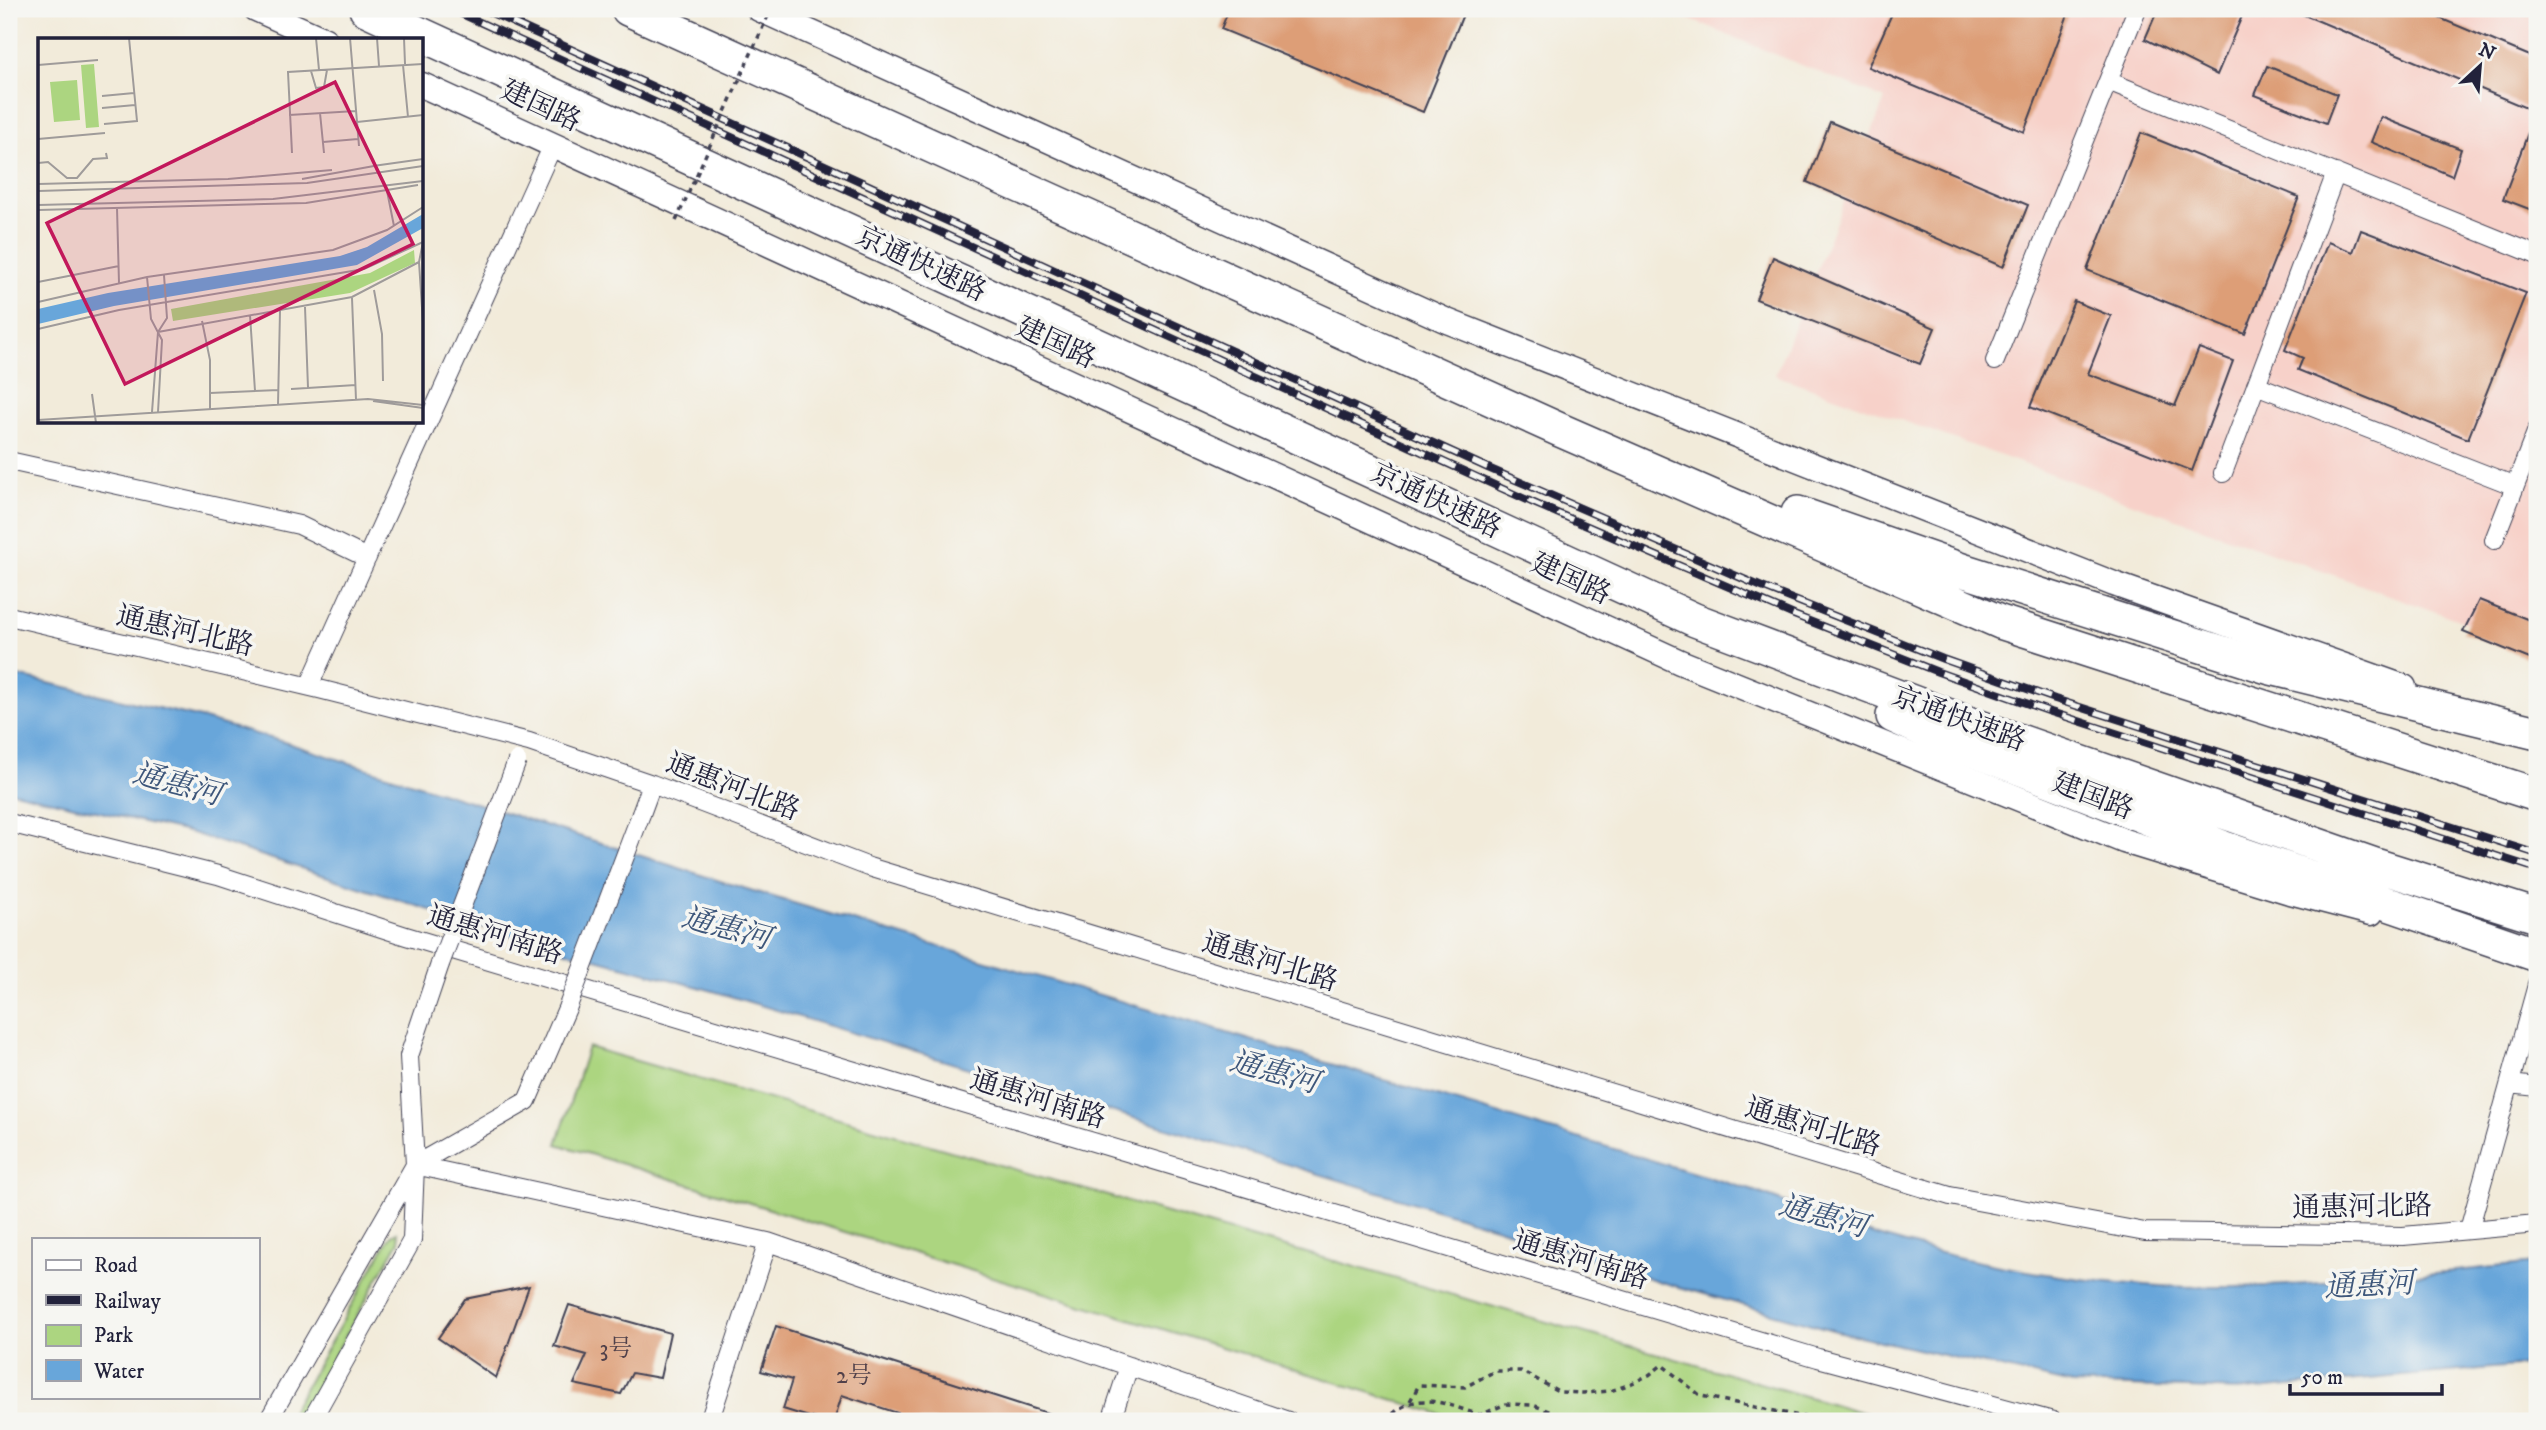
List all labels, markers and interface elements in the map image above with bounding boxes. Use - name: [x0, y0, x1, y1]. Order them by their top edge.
- north arrow: [2444, 32, 2514, 102]
- inset map: [38, 38, 424, 424]
- text: N: [2475, 38, 2499, 66]
- street label: 建国路: [496, 72, 586, 140]
- street label: 京通快速路: [850, 219, 992, 309]
- street label: 建国路: [1011, 309, 1101, 377]
- street label: 京通快速路: [1365, 456, 1507, 546]
- street label: 建国路: [1526, 545, 1616, 613]
- street label: 通惠河北路: [113, 598, 257, 664]
- street label: 京通快速路: [1887, 679, 2031, 759]
- street label: 通惠河北路: [661, 746, 805, 828]
- water label: 通惠河: [129, 755, 230, 816]
- street label: 建国路: [2048, 765, 2138, 827]
- street label: 通惠河南路: [423, 898, 567, 972]
- water label: 通惠河: [678, 899, 779, 960]
- street label: 通惠河北路: [1198, 925, 1342, 999]
- water label: 通惠河: [1226, 1043, 1327, 1104]
- street label: 通惠河南路: [966, 1062, 1110, 1136]
- street label: 通惠河北路: [1741, 1090, 1885, 1164]
- water label: 通惠河: [1775, 1187, 1876, 1248]
- street label: 通惠河北路: [2292, 1188, 2432, 1226]
- street label: 通惠河南路: [1509, 1223, 1653, 1297]
- legend: [32, 1238, 259, 1398]
- text: Road: [94, 1253, 138, 1279]
- water label: 通惠河: [2323, 1265, 2420, 1307]
- text: Railway: [94, 1289, 162, 1315]
- text: Park: [94, 1323, 134, 1349]
- house number: 3号: [600, 1334, 632, 1364]
- scale bar: [2290, 1353, 2443, 1397]
- text: Water: [93, 1359, 144, 1385]
- house number: 2号: [836, 1361, 872, 1391]
- text: 50 m: [2301, 1365, 2343, 1391]

